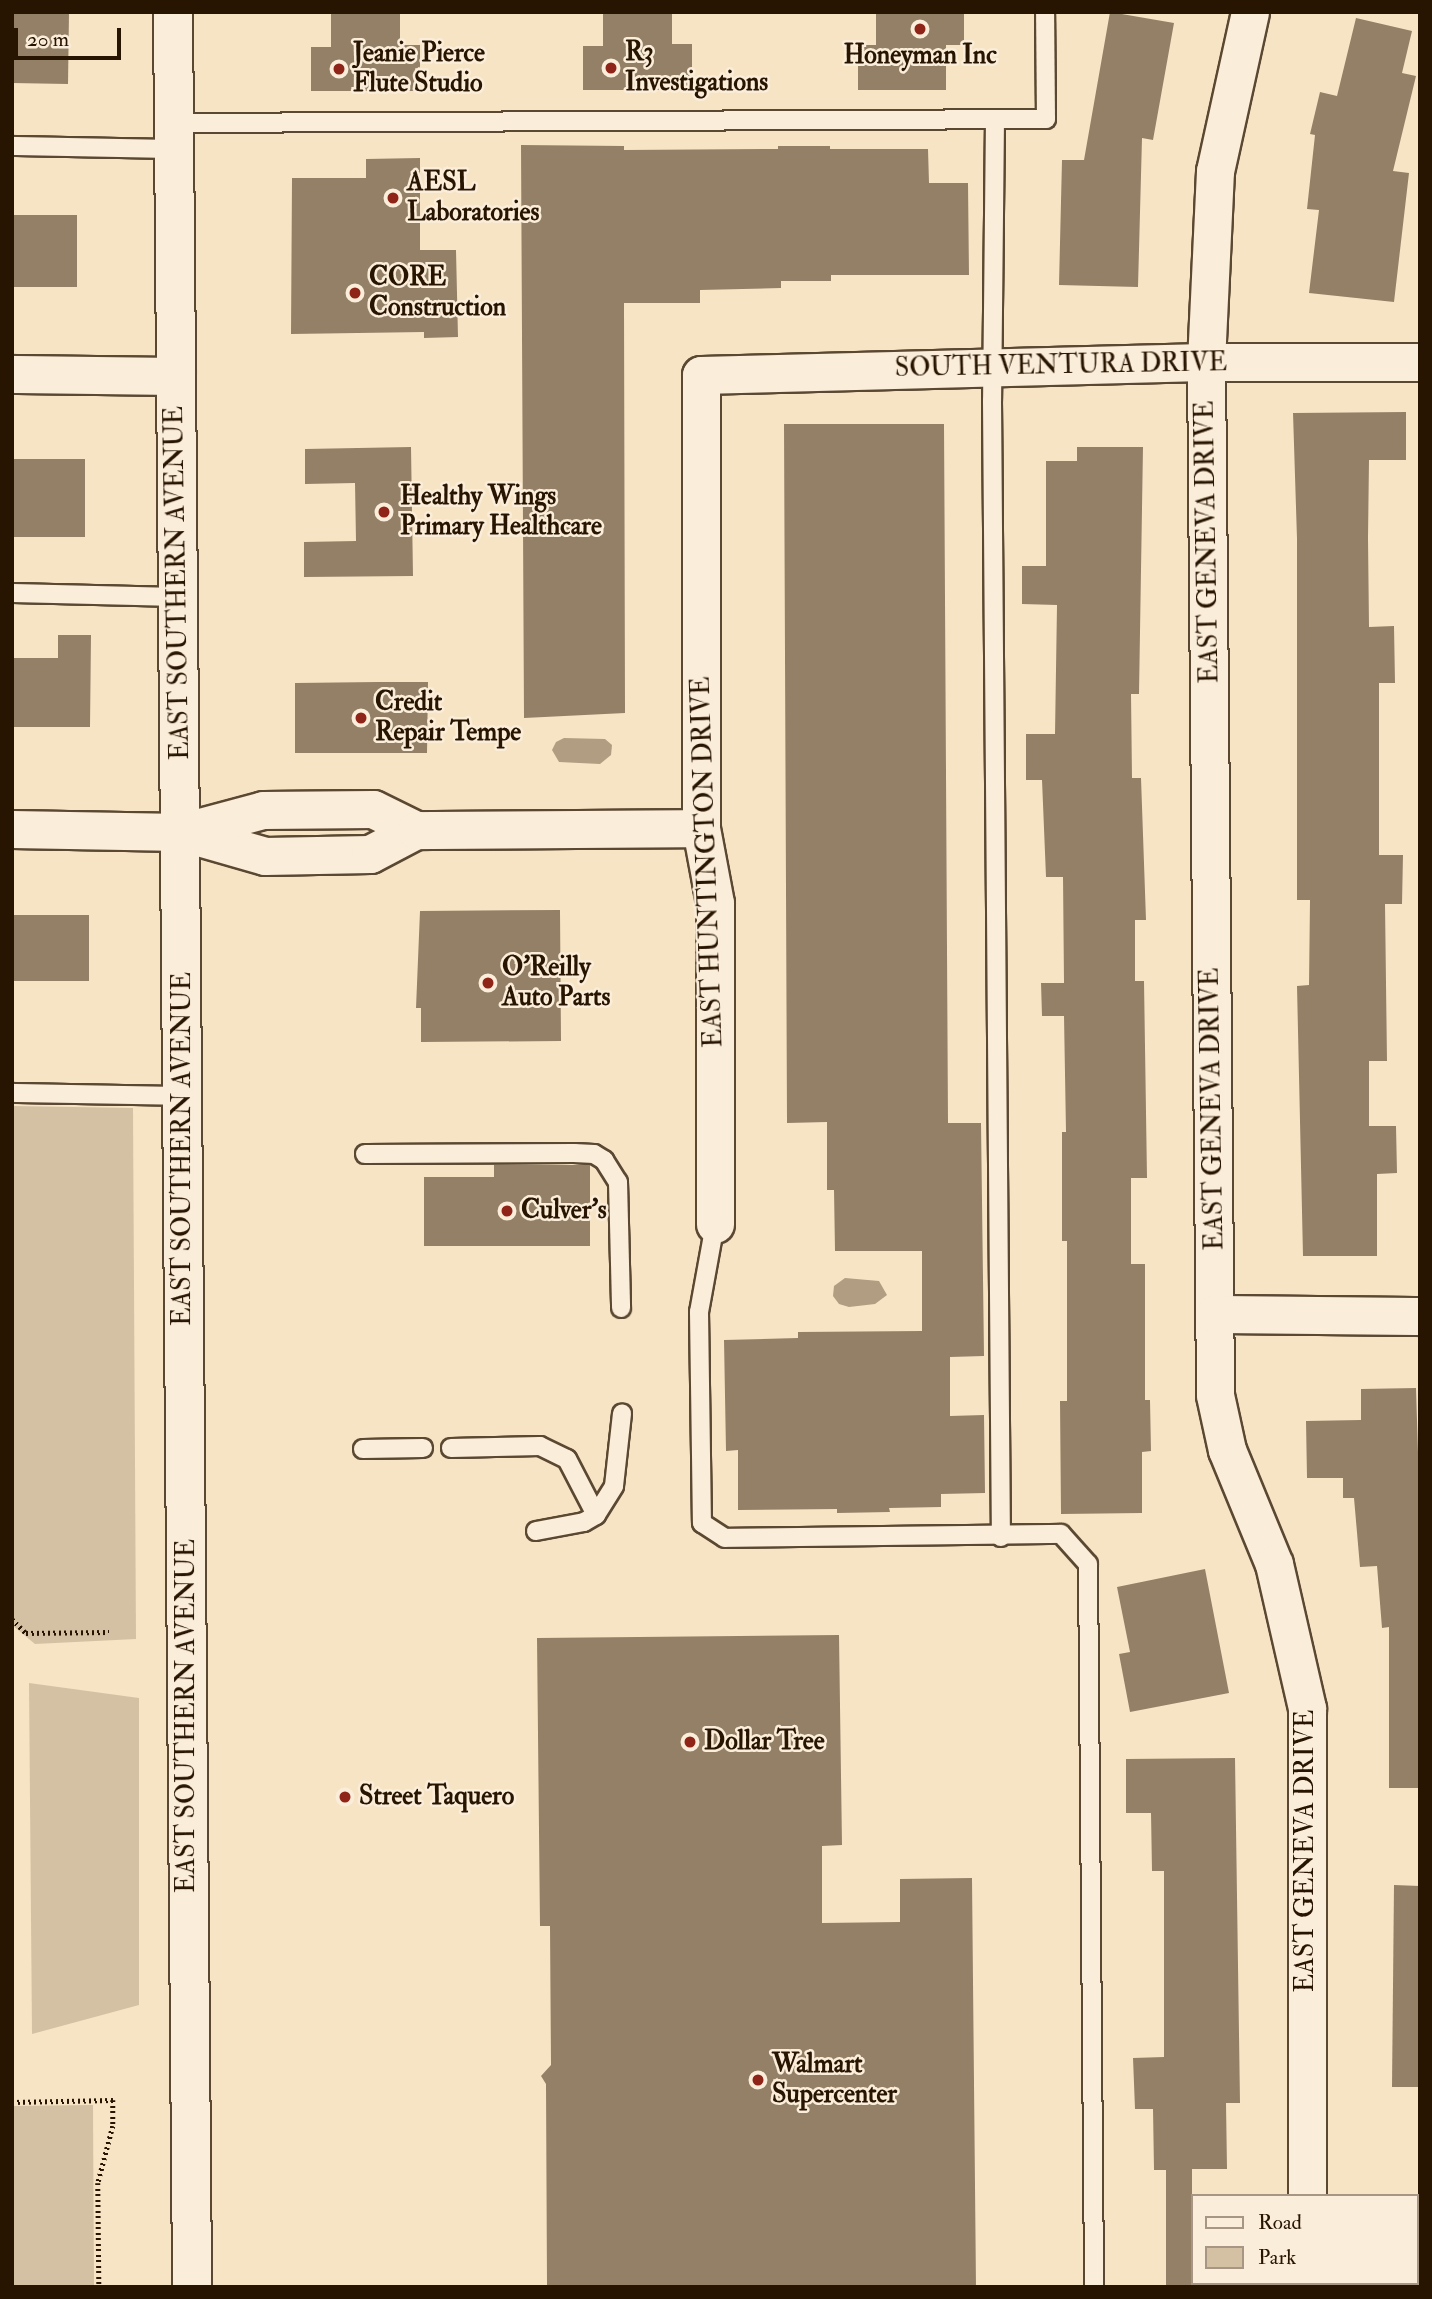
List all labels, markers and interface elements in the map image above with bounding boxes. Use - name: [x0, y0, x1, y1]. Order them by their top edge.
- scale bar: [18, 14, 124, 58]
- marker: Honeyman Inc: [912, 21, 928, 37]
- text: 20 m: [27, 26, 69, 53]
- place label: R3 Investigations: [625, 37, 768, 98]
- place label: Jeanie Pierce Flute Studio: [353, 38, 485, 100]
- place label: Honeyman Inc: [843, 40, 997, 72]
- marker: R3 Investigations: [603, 60, 619, 76]
- marker: Jeanie Pierce Flute Studio: [331, 61, 347, 77]
- place label: AESL Laboratories: [407, 167, 539, 228]
- marker: AESL Laboratories: [385, 190, 401, 206]
- place label: CORE Construction: [369, 262, 506, 324]
- marker: CORE Construction: [347, 285, 363, 301]
- street label: SOUTH VENTURA DRIVE: [895, 348, 1227, 384]
- street label: EAST GENEVA DRIVE: [1190, 400, 1226, 684]
- street label: EAST SOUTHERN AVENUE: [159, 406, 197, 760]
- place label: Healthy Wings Primary Healthcare: [400, 481, 602, 542]
- marker: Healthy Wings Primary Healthcare: [374, 502, 394, 522]
- street label: EAST HUNTINGTON DRIVE: [686, 676, 730, 1048]
- place label: Credit Repair Tempe: [375, 687, 521, 748]
- marker: Credit Repair Tempe: [353, 710, 369, 726]
- place label: O'Reilly Auto Parts: [502, 952, 610, 1014]
- street label: EAST GENEVA DRIVE: [1195, 967, 1231, 1251]
- street label: EAST SOUTHERN AVENUE: [167, 972, 199, 1326]
- marker: O'Reilly Auto Parts: [480, 975, 496, 991]
- place label: Culver's: [521, 1195, 607, 1227]
- marker: Culver's: [499, 1203, 515, 1219]
- street label: EAST SOUTHERN AVENUE: [171, 1539, 203, 1893]
- street label: EAST GENEVA DRIVE: [1290, 1710, 1322, 1992]
- place label: Dollar Tree: [704, 1726, 825, 1758]
- marker: Dollar Tree: [682, 1734, 698, 1750]
- place label: Street Taquero: [359, 1781, 514, 1813]
- marker: Street Taquero: [337, 1789, 353, 1805]
- place label: Walmart Supercenter: [772, 2049, 897, 2110]
- marker: Walmart Supercenter: [750, 2072, 766, 2088]
- legend: [1190, 2194, 1418, 2285]
- text: Road: [1258, 2209, 1302, 2236]
- text: Park: [1258, 2244, 1296, 2271]

